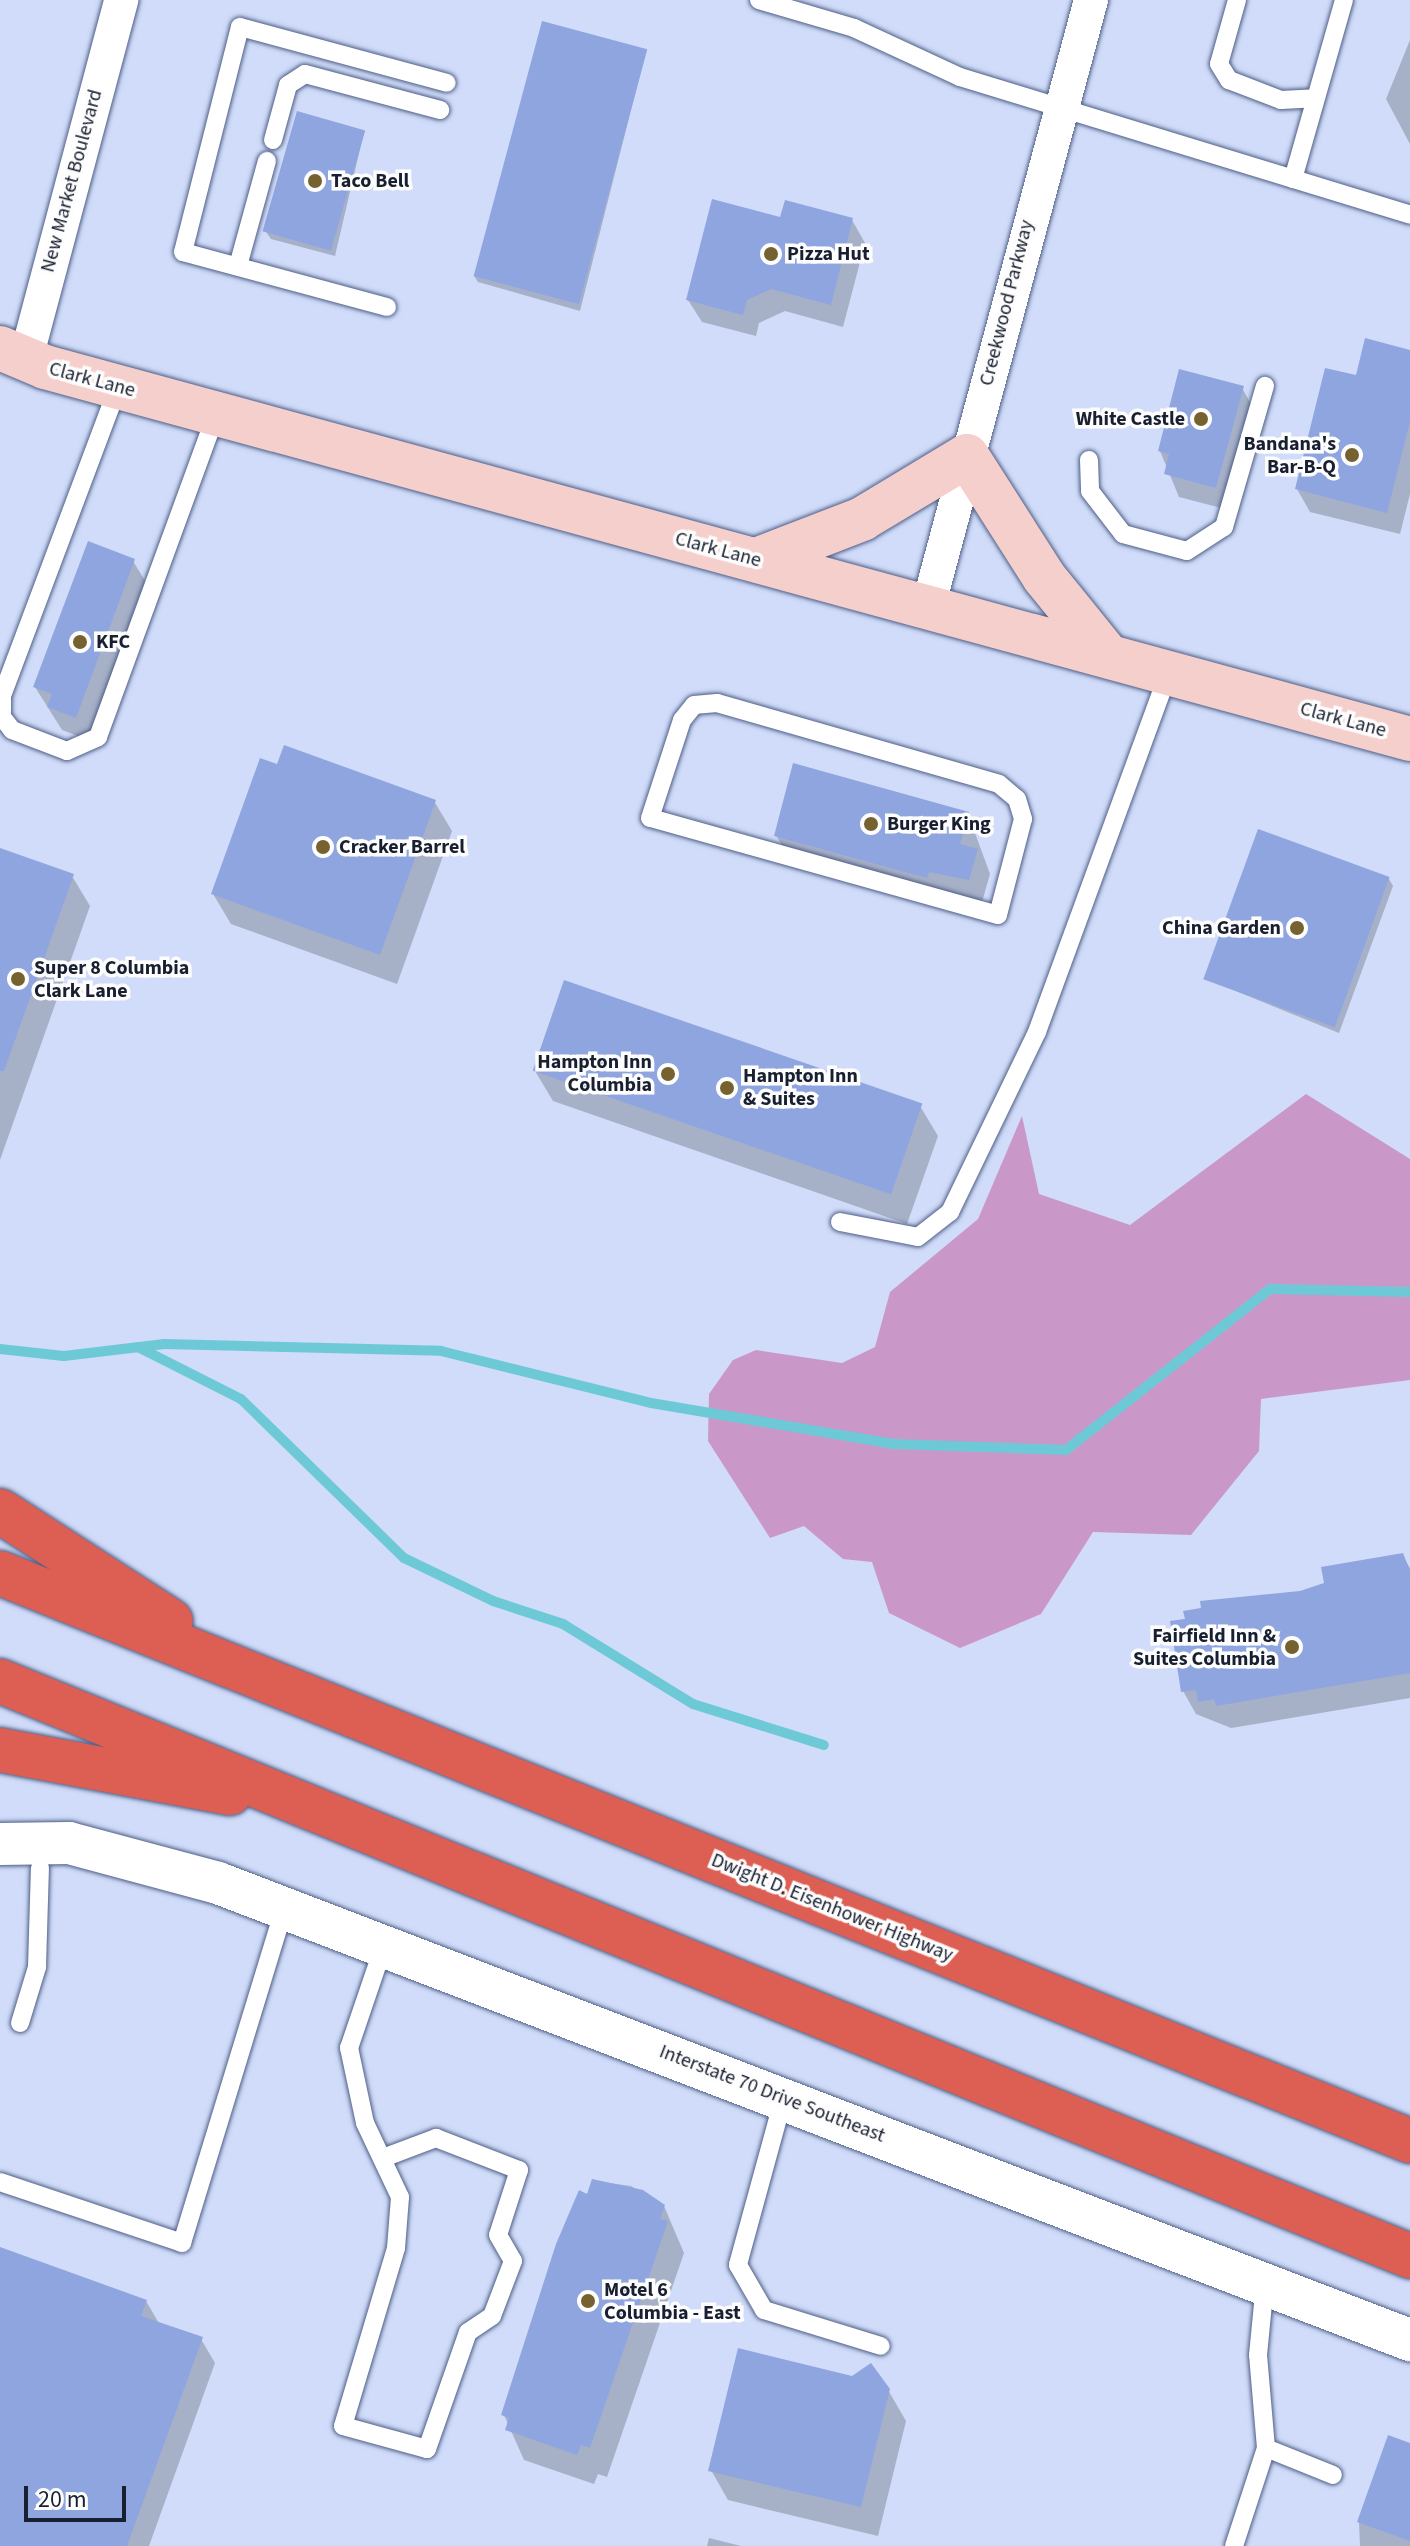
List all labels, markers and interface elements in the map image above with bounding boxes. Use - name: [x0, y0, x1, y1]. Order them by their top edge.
- street label: New Market Boulevard: [36, 87, 108, 275]
- place label: Taco Bell: [331, 169, 409, 193]
- marker: Taco Bell: [306, 172, 324, 190]
- street label: Creekwood Parkway: [975, 218, 1039, 388]
- place label: Pizza Hut: [787, 242, 870, 266]
- marker: Pizza Hut: [762, 245, 780, 263]
- street label: Clark Lane: [46, 357, 138, 403]
- place label: White Castle: [1076, 407, 1185, 431]
- marker: White Castle: [1192, 410, 1210, 428]
- place label: Bandana's Bar-B-Q: [1243, 432, 1336, 479]
- marker: Bandana's Bar-B-Q: [1343, 446, 1361, 464]
- street label: Clark Lane: [672, 527, 764, 573]
- place label: KFC: [96, 630, 130, 654]
- marker: KFC: [71, 633, 89, 651]
- street label: Clark Lane: [1297, 697, 1389, 743]
- place label: Burger King: [887, 812, 991, 836]
- marker: Burger King: [862, 815, 880, 833]
- place label: Cracker Barrel: [339, 835, 465, 859]
- marker: Cracker Barrel: [314, 838, 332, 856]
- place label: China Garden: [1162, 916, 1281, 940]
- marker: China Garden: [1288, 919, 1306, 937]
- place label: Super 8 Columbia Clark Lane: [34, 956, 189, 1003]
- marker: Super 8 Columbia Clark Lane: [9, 970, 27, 988]
- place label: Hampton Inn Columbia: [537, 1050, 652, 1097]
- place label: Hampton Inn & Suites: [743, 1064, 858, 1111]
- marker: Hampton Inn Columbia: [659, 1065, 677, 1083]
- marker: Hampton Inn & Suites: [718, 1079, 736, 1097]
- place label: Fairfield Inn & Suites Columbia: [1133, 1624, 1276, 1671]
- marker: Fairfield Inn & Suites Columbia: [1283, 1638, 1301, 1656]
- street label: Dwight D. Eisenhower Highway: [708, 1848, 956, 1968]
- street label: Interstate 70 Drive Southeast: [656, 2040, 888, 2148]
- place label: Motel 6 Columbia - East: [604, 2278, 741, 2325]
- marker: Motel 6 Columbia - East: [579, 2292, 597, 2310]
- scale bar: [28, 2470, 130, 2520]
- text: 20 m: [38, 2482, 87, 2517]

